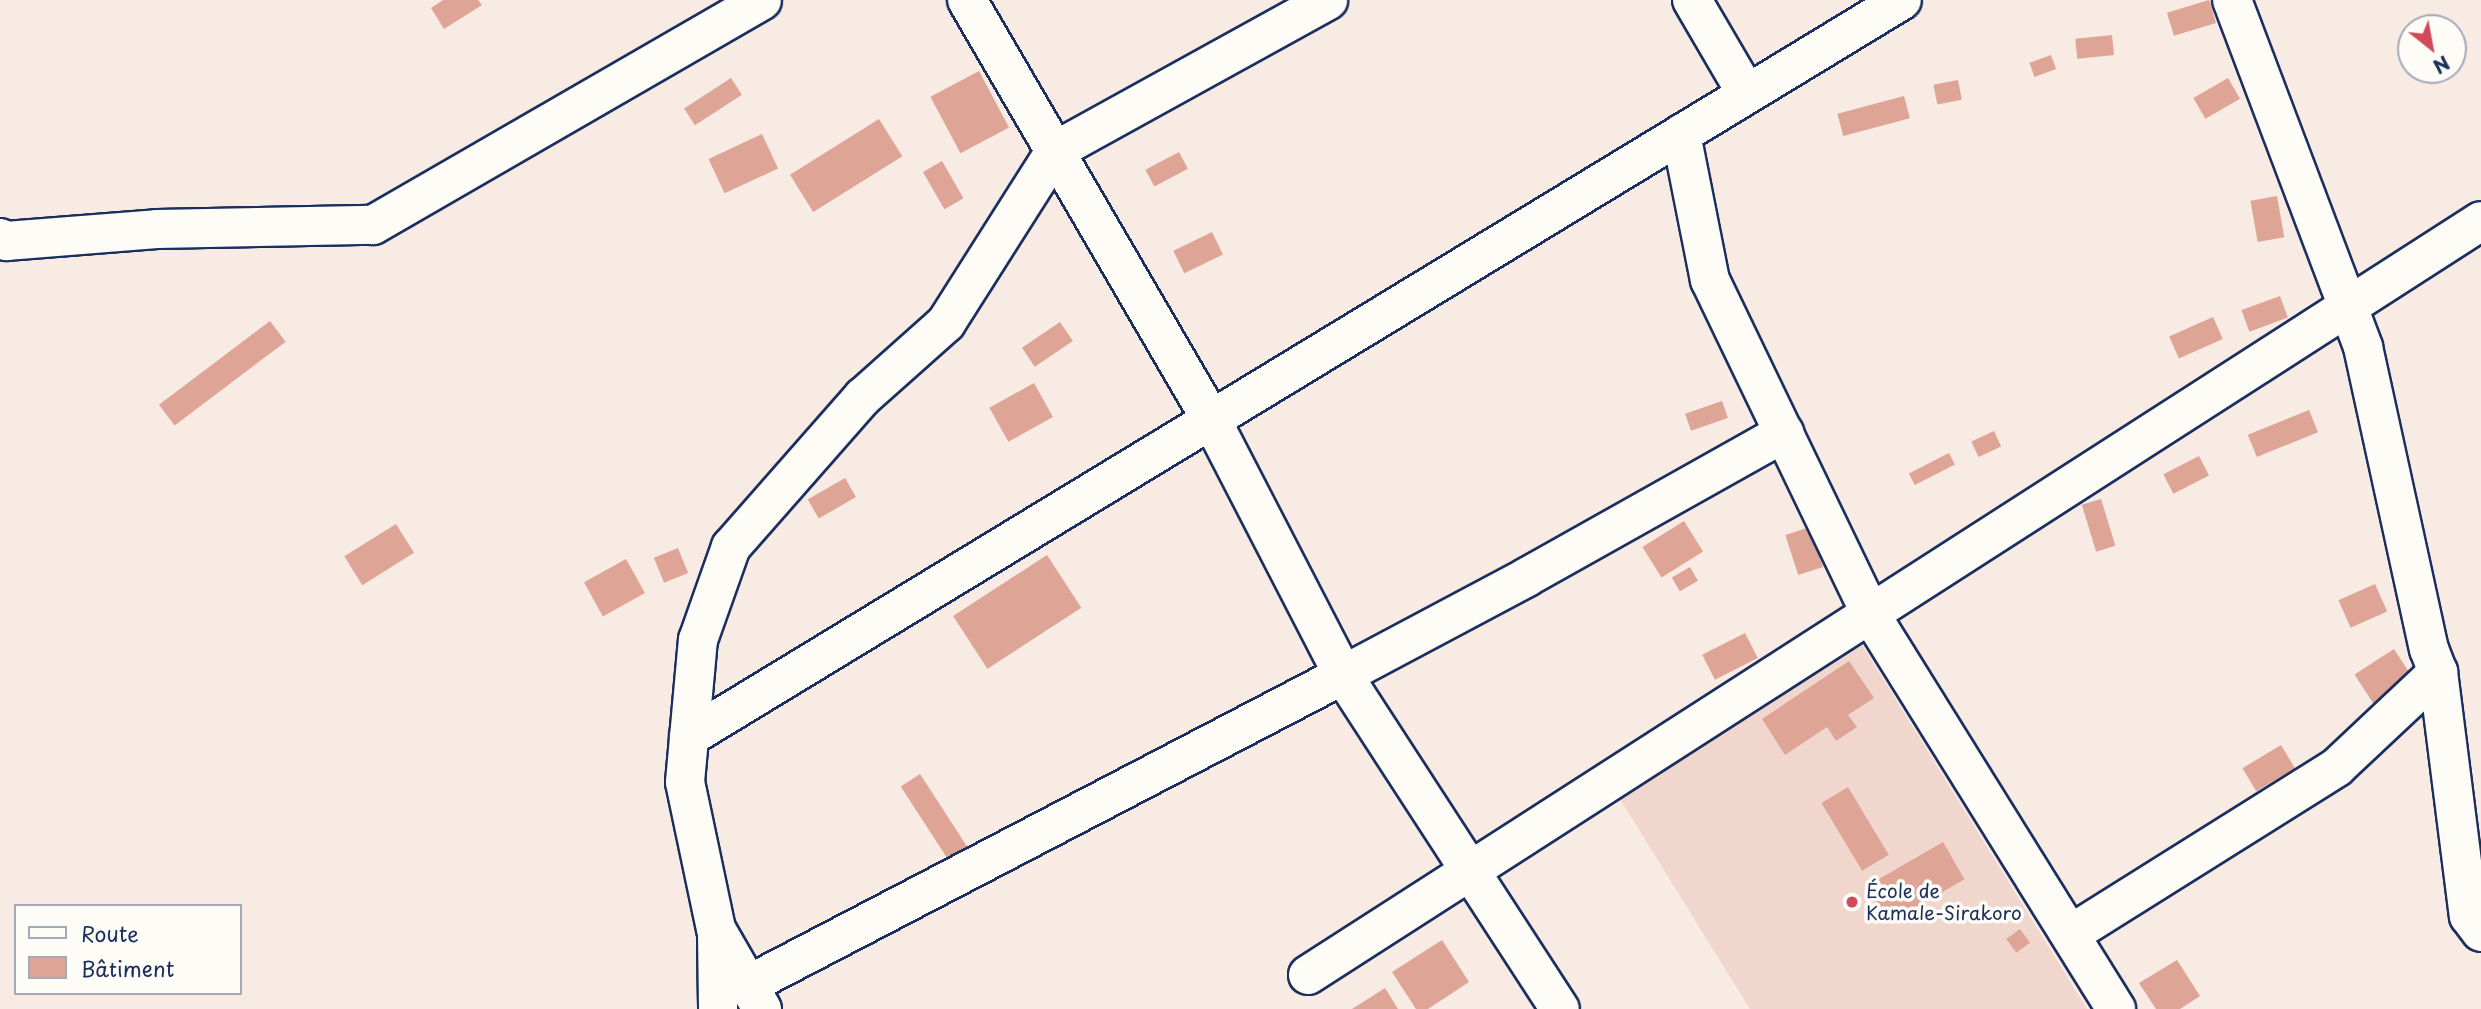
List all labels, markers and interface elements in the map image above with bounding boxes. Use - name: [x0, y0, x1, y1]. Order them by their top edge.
- north arrow: [2397, 14, 2467, 84]
- text: N: [2428, 49, 2455, 81]
- place label: École de Kamale-Sirakoro: [1866, 880, 2022, 924]
- marker: École de Kamale-Sirakoro: [1844, 894, 1860, 910]
- legend: [14, 904, 242, 995]
- text: Route: [81, 917, 139, 949]
- text: Bâtiment: [81, 952, 174, 984]

